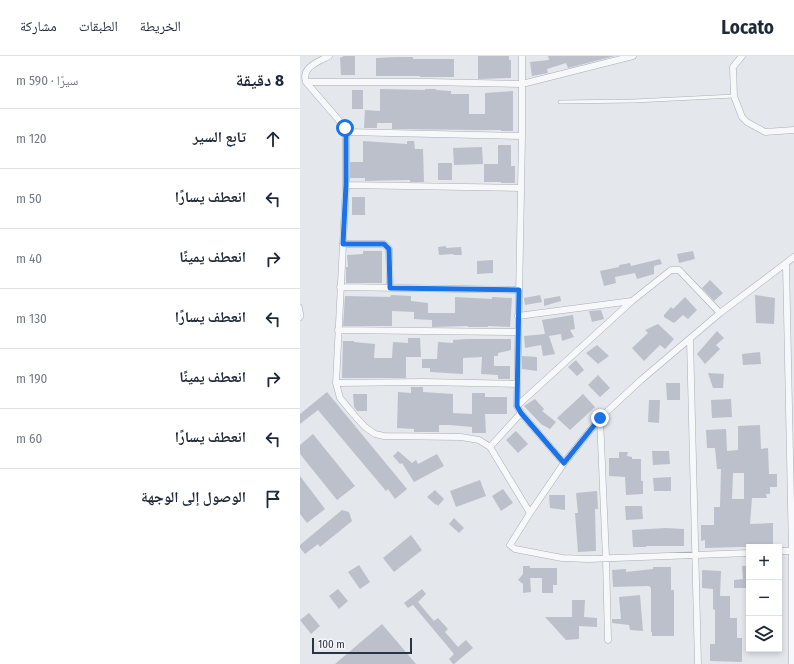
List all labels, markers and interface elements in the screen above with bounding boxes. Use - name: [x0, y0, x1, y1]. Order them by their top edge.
- text: Locato: [721, 16, 774, 39]
- text: مشاركة: [20, 18, 57, 35]
- text: الطبقات: [79, 18, 118, 35]
- text: الخريطة: [140, 18, 181, 35]
- text: 8 دقيقة: [236, 70, 284, 91]
- text: سيرًا · 590 m: [16, 73, 78, 88]
- route start: [336, 119, 354, 137]
- text: تابع السير: [193, 128, 246, 146]
- icon: ahead: [262, 128, 284, 150]
- text: 120 m: [16, 131, 47, 146]
- text: انعطف يسارًا: [175, 188, 246, 206]
- icon: left: [262, 188, 284, 210]
- text: 50 m: [16, 191, 42, 206]
- text: انعطف يمينًا: [179, 248, 246, 266]
- icon: right: [262, 248, 284, 270]
- text: 40 m: [16, 251, 42, 266]
- text: انعطف يسارًا: [175, 308, 246, 326]
- icon: left: [262, 308, 284, 330]
- text: 130 m: [16, 311, 47, 326]
- text: انعطف يمينًا: [179, 368, 246, 386]
- icon: right: [262, 368, 284, 390]
- text: 190 m: [16, 371, 47, 386]
- route end: [591, 409, 609, 427]
- text: انعطف يسارًا: [175, 428, 246, 446]
- icon: left: [262, 428, 284, 450]
- text: 60 m: [16, 431, 42, 446]
- text: الوصول إلى الوجهة: [141, 488, 246, 506]
- icon: arrive: [262, 488, 284, 510]
- map controls: [746, 544, 782, 652]
- button: +: [746, 544, 782, 580]
- button: −: [746, 580, 782, 616]
- button: layers: [746, 616, 782, 652]
- scale bar: [312, 636, 412, 655]
- text: 100 m: [318, 638, 345, 651]

